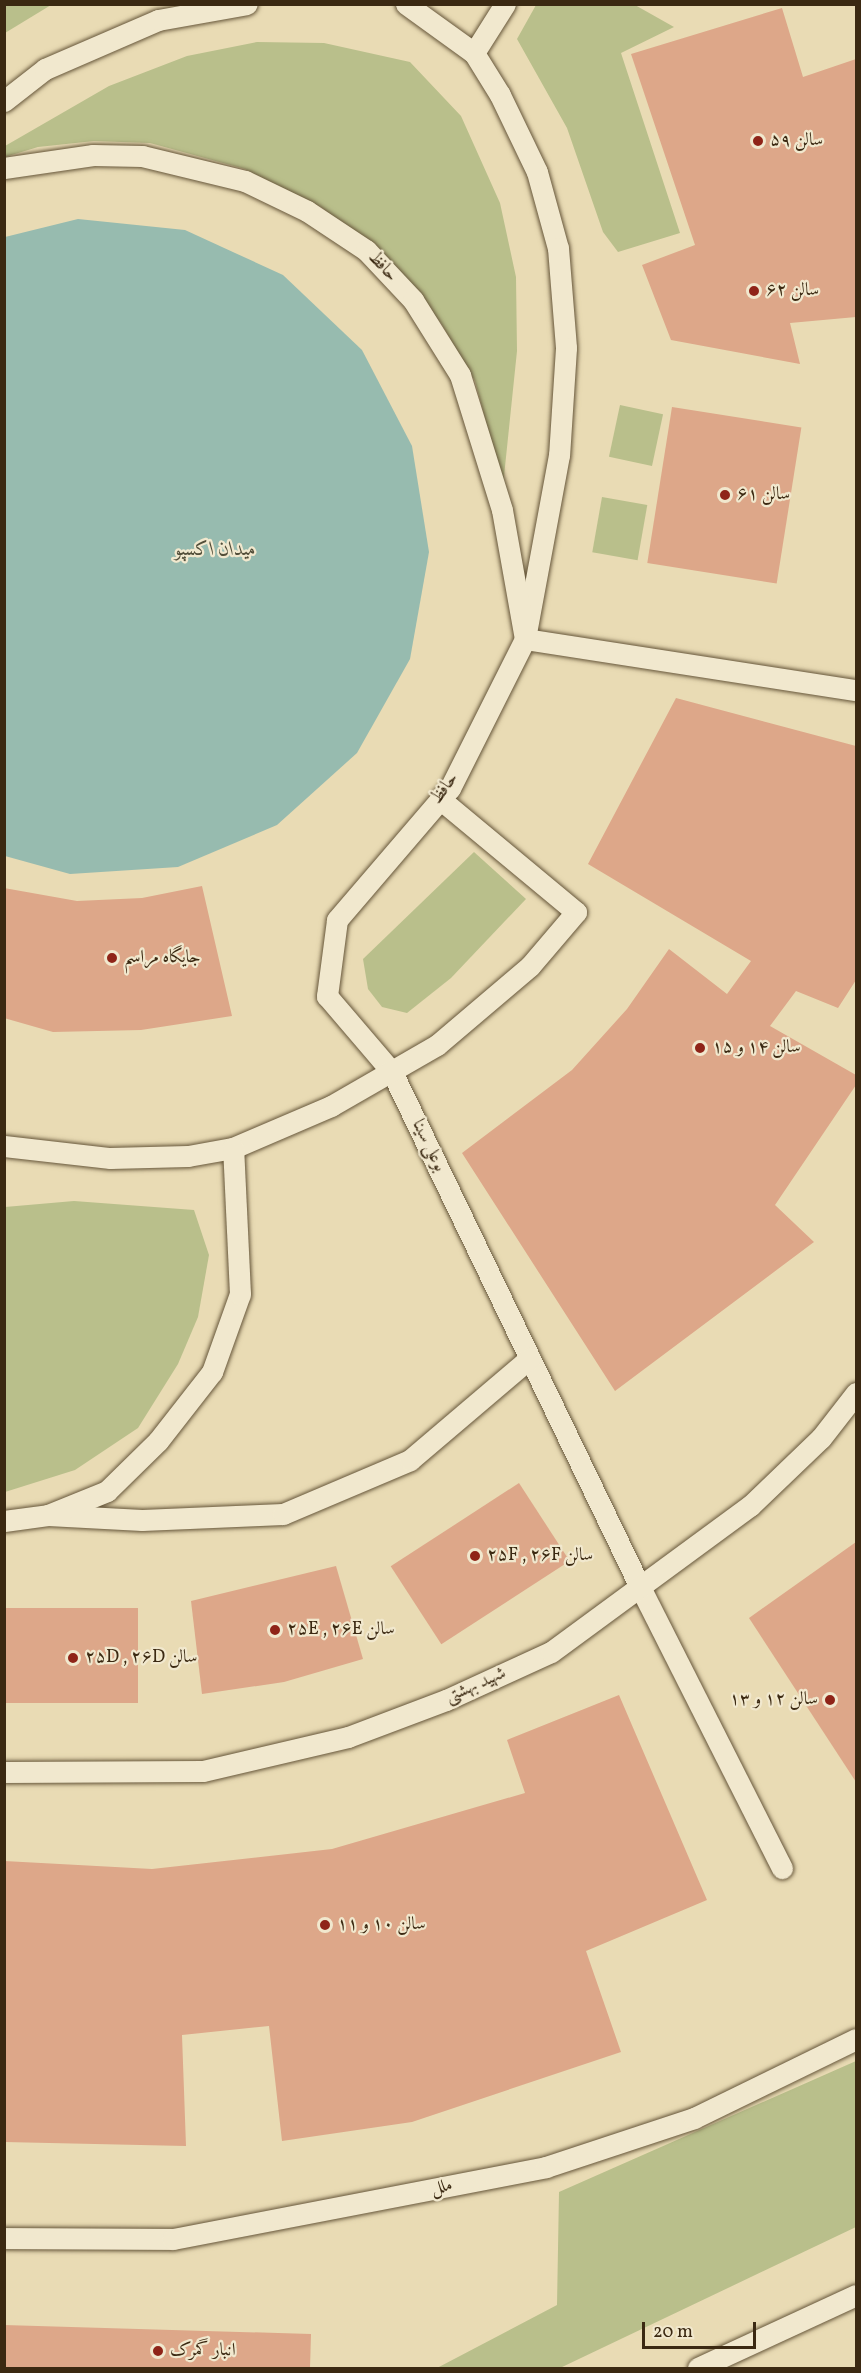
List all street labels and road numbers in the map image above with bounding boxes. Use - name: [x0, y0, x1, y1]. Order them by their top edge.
- street label: حافظ: [362, 247, 402, 287]
- street label: حافظ: [426, 769, 464, 809]
- street label: بوعلی سینا: [406, 1116, 450, 1176]
- street label: شهید بهشتی: [442, 1663, 510, 1709]
- street label: ملل: [429, 2175, 455, 2201]

